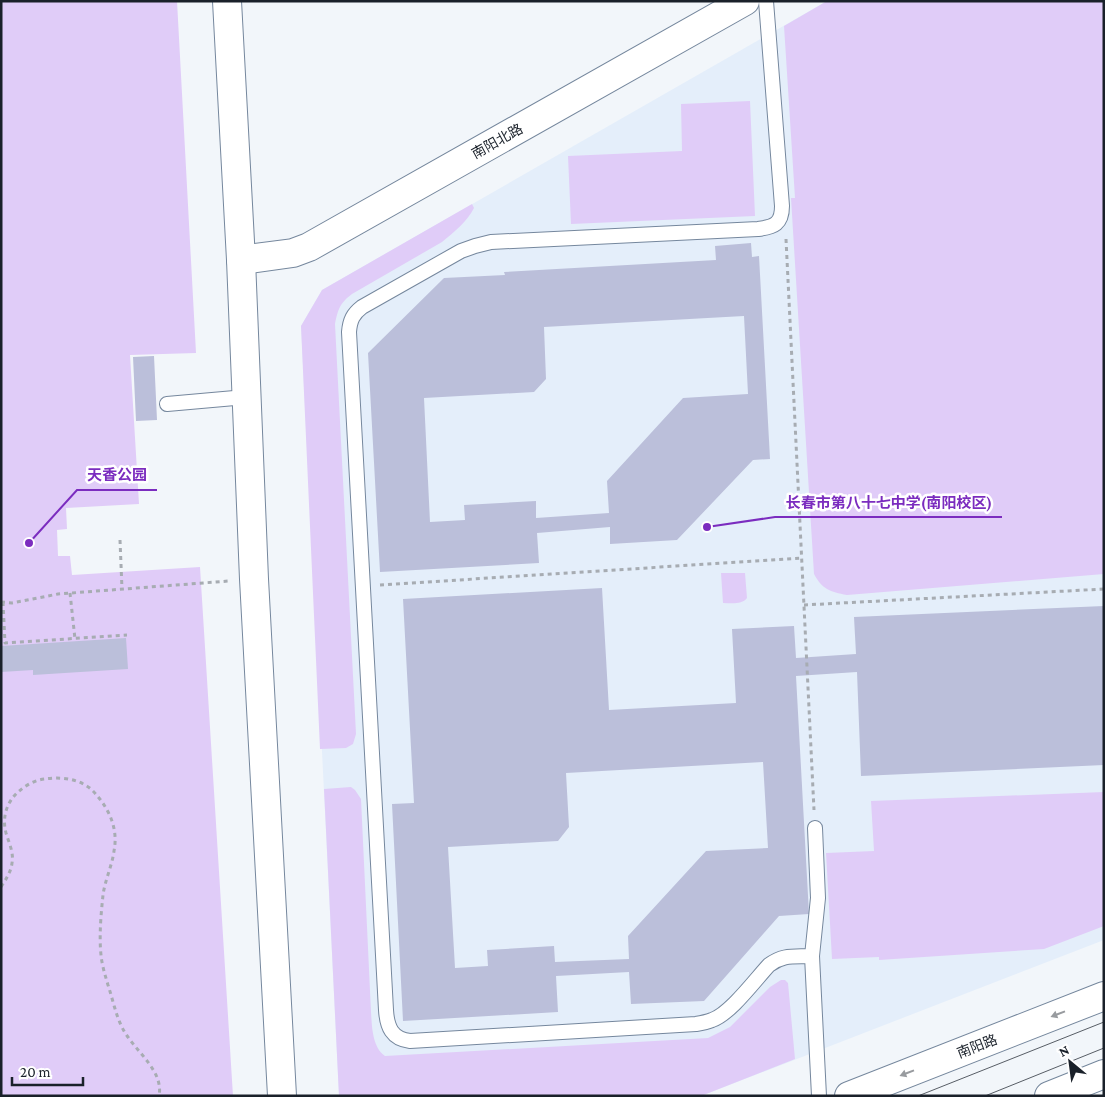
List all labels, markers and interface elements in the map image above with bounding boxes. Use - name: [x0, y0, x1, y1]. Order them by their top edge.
- street label: 南阳北路: [469, 120, 525, 162]
- callout: 天香公园: [77, 460, 157, 490]
- text: 天香公园: [87, 467, 147, 483]
- callout: 长春市第八十七中学(南阳校区): [775, 487, 1002, 517]
- text: 长春市第八十七中学(南阳校区): [786, 494, 992, 512]
- one-way arrow: [1051, 1010, 1066, 1018]
- street label: 南阳路: [955, 1031, 999, 1061]
- north arrow: [1045, 1037, 1095, 1087]
- text: N: [1056, 1041, 1072, 1060]
- scale bar: [12, 1054, 84, 1086]
- text: 20 m: [20, 1064, 51, 1080]
- one-way arrow: [899, 1069, 914, 1077]

